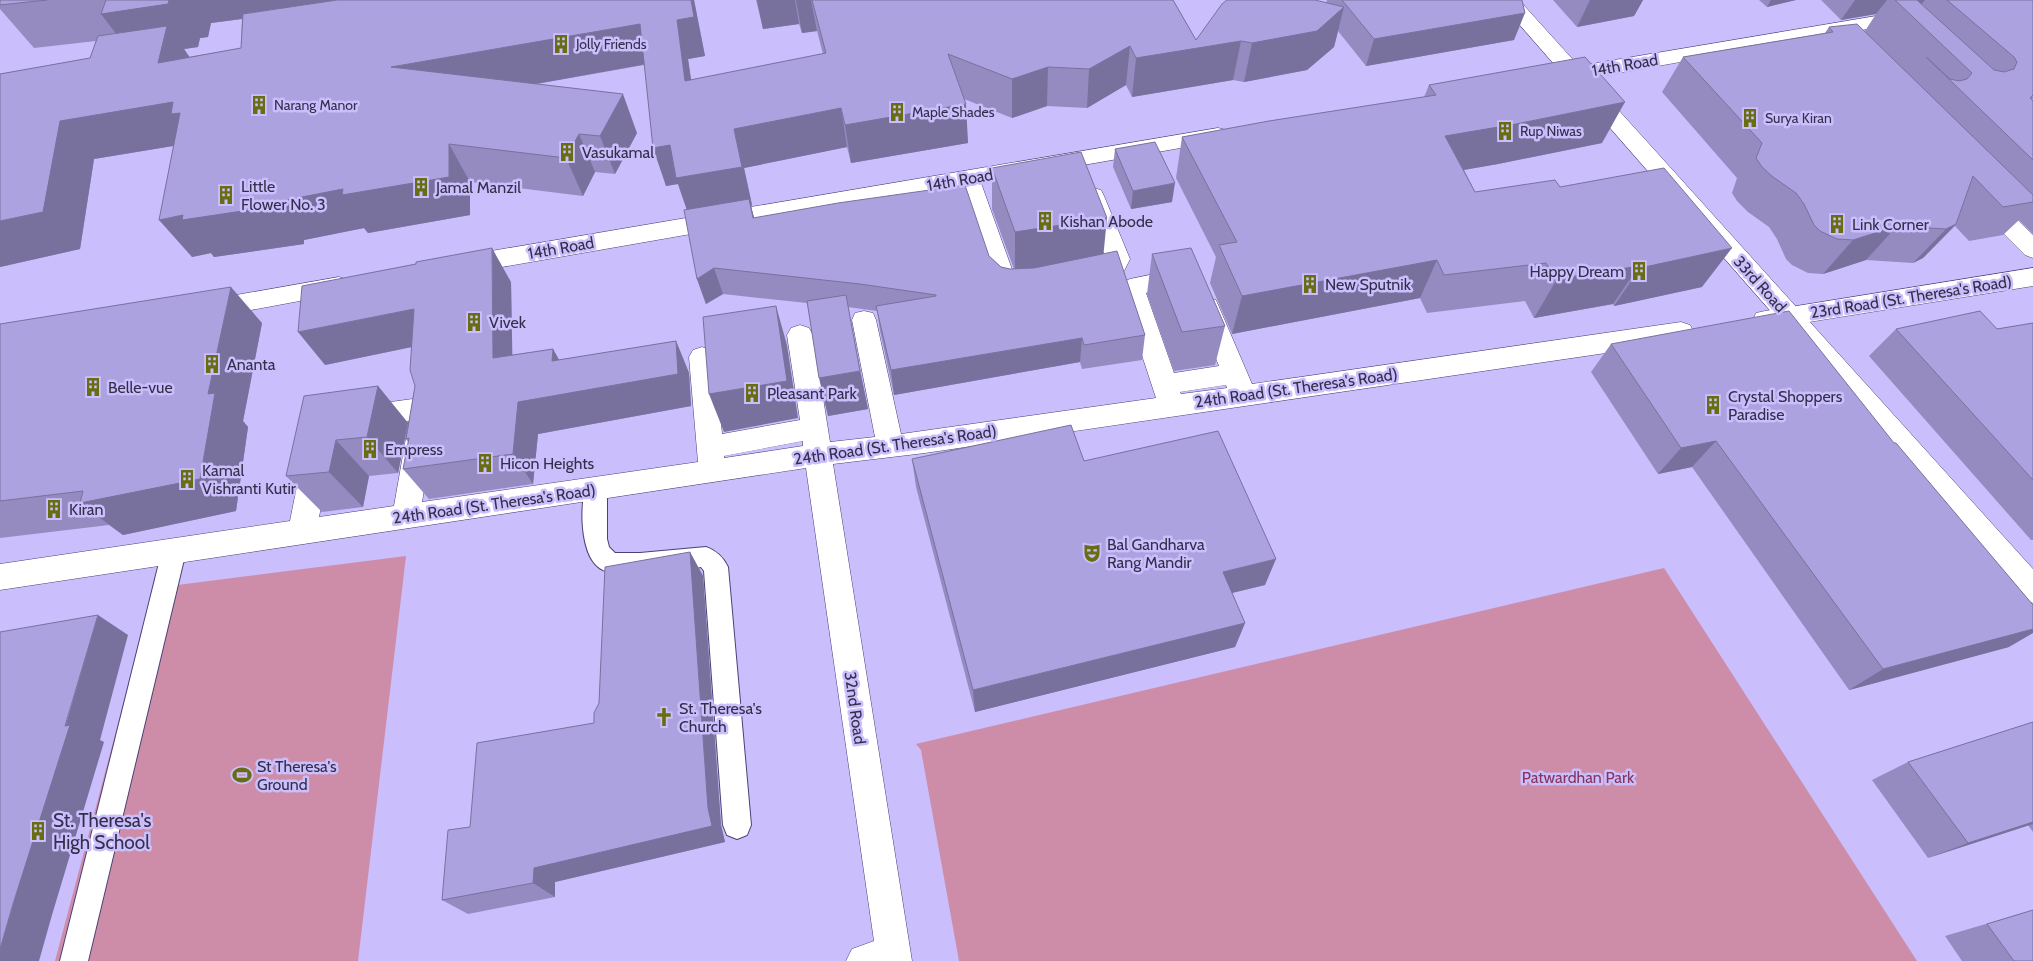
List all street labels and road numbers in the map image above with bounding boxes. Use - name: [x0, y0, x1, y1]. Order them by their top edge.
- street label: 14th Road: [1590, 50, 1660, 80]
- street label: 14th Road: [925, 165, 995, 195]
- street label: 14th Road: [526, 233, 596, 263]
- street label: 33rd Road: [1730, 252, 1790, 316]
- street label: 23rd Road (St. Theresa's Road): [1809, 272, 2013, 322]
- street label: 24th Road (St. Theresa's Road): [1193, 364, 1399, 412]
- street label: 24th Road (St. Theresa's Road): [792, 421, 998, 469]
- street label: 24th Road (St. Theresa's Road): [391, 480, 597, 528]
- street label: 32nd Road: [841, 670, 869, 746]

